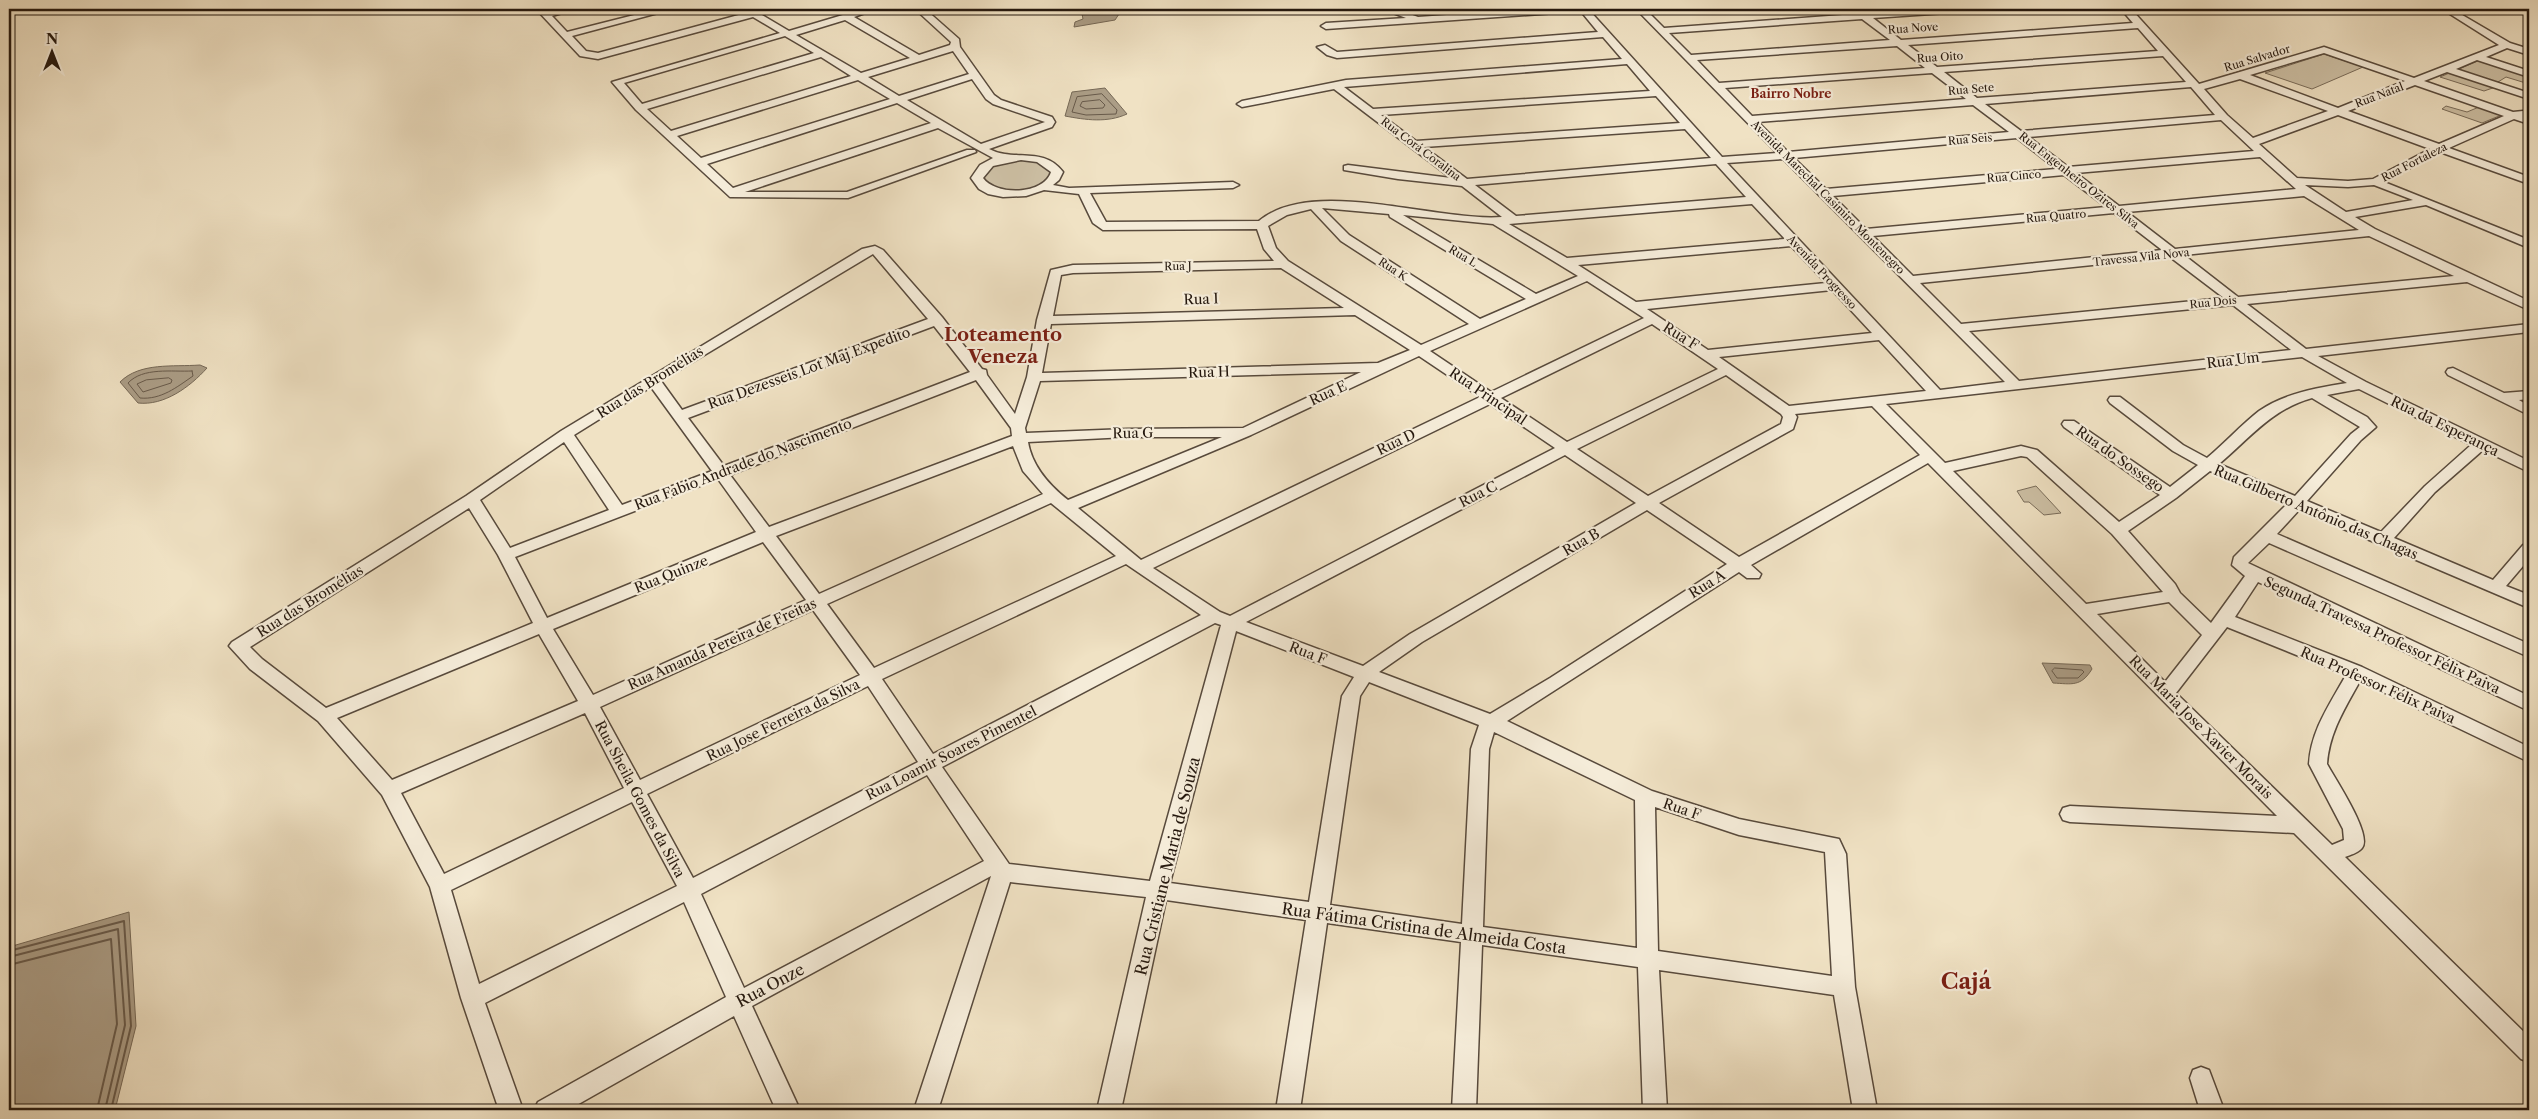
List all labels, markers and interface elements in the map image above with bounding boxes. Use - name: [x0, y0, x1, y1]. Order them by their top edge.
- street label: Rua Nove: [1887, 19, 1939, 37]
- north arrow: [28, 28, 78, 78]
- text: N: [46, 30, 58, 48]
- street label: Rua Salvador: [2222, 41, 2292, 75]
- street label: Rua Oito: [1916, 48, 1964, 66]
- street label: Rua Natal: [2353, 79, 2406, 111]
- street label: Rua Sete: [1947, 80, 1995, 98]
- district label: Bairro Nobre: [1751, 86, 1831, 101]
- street label: Rua Corá Coralina: [1378, 114, 1464, 184]
- street label: Avenida Marechal Casimiro Montenegro: [1747, 116, 1908, 277]
- street label: Rua Engenheiro Ozires Silva: [2016, 129, 2142, 231]
- street label: Rua Seis: [1947, 130, 1993, 148]
- street label: Rua Fortaleza: [2379, 139, 2449, 185]
- street label: Rua Cinco: [1986, 167, 2042, 185]
- street label: Rua Quatro: [2025, 206, 2087, 226]
- street label: Avenida Progresso: [1783, 231, 1860, 312]
- street label: Rua L: [1446, 242, 1480, 270]
- street label: Travessa Vila Nova: [2092, 245, 2190, 269]
- street label: Rua K: [1376, 254, 1411, 284]
- street label: Rua J: [1164, 259, 1192, 273]
- street label: Rua I: [1183, 289, 1219, 309]
- street label: Rua Dois: [2189, 293, 2237, 311]
- street label: Rua F: [1660, 318, 1702, 354]
- street label: Rua Dezesseis Lot Maj Expedito: [705, 323, 913, 413]
- district label: Loteamento Veneza: [944, 323, 1062, 368]
- street label: Rua das Bromélias: [593, 342, 707, 422]
- street label: Rua Um: [2205, 348, 2261, 372]
- street label: Rua H: [1188, 362, 1230, 382]
- street label: Rua Principal: [1446, 363, 1530, 429]
- street label: Rua E: [1306, 377, 1350, 409]
- street label: Rua da Esperança: [2388, 392, 2503, 460]
- street label: Rua Fabio Andrade do Nascimento: [632, 414, 854, 514]
- street label: Rua do Sossego: [2072, 422, 2168, 496]
- street label: Rua G: [1112, 424, 1154, 442]
- street label: Rua D: [1374, 425, 1418, 459]
- street label: Rua Gilberto Antônio das Chagas: [2211, 461, 2421, 563]
- street label: Rua C: [1456, 477, 1500, 511]
- street label: Rua B: [1559, 524, 1603, 560]
- street label: Rua Quinze: [631, 551, 711, 597]
- street label: Rua das Bromélias: [253, 561, 367, 641]
- street label: Rua A: [1685, 566, 1729, 602]
- street label: Segunda Travessa Professor Félix Paiva: [2261, 572, 2504, 698]
- street label: Rua Amanda Pereira de Freitas: [625, 594, 819, 694]
- street label: Rua F: [1287, 638, 1329, 668]
- street label: Rua Professor Félix Paiva: [2298, 643, 2459, 728]
- street label: Rua Maria Jose Xavier Morais: [2125, 651, 2277, 803]
- street label: Rua Jose Ferreira da Silva: [703, 675, 863, 765]
- street label: Rua Loamir Soares Pimentel: [863, 702, 1039, 804]
- street label: Rua Sheila Gomes da Silva: [591, 717, 689, 881]
- street label: Rua Cristiane Maria de Souza: [1130, 754, 1204, 977]
- street label: Rua F: [1661, 794, 1703, 824]
- street label: Rua Fátima Cristina de Almeida Costa: [1280, 898, 1568, 958]
- street label: Rua Onze: [732, 959, 808, 1011]
- district label: Cajá: [1941, 968, 1991, 995]

